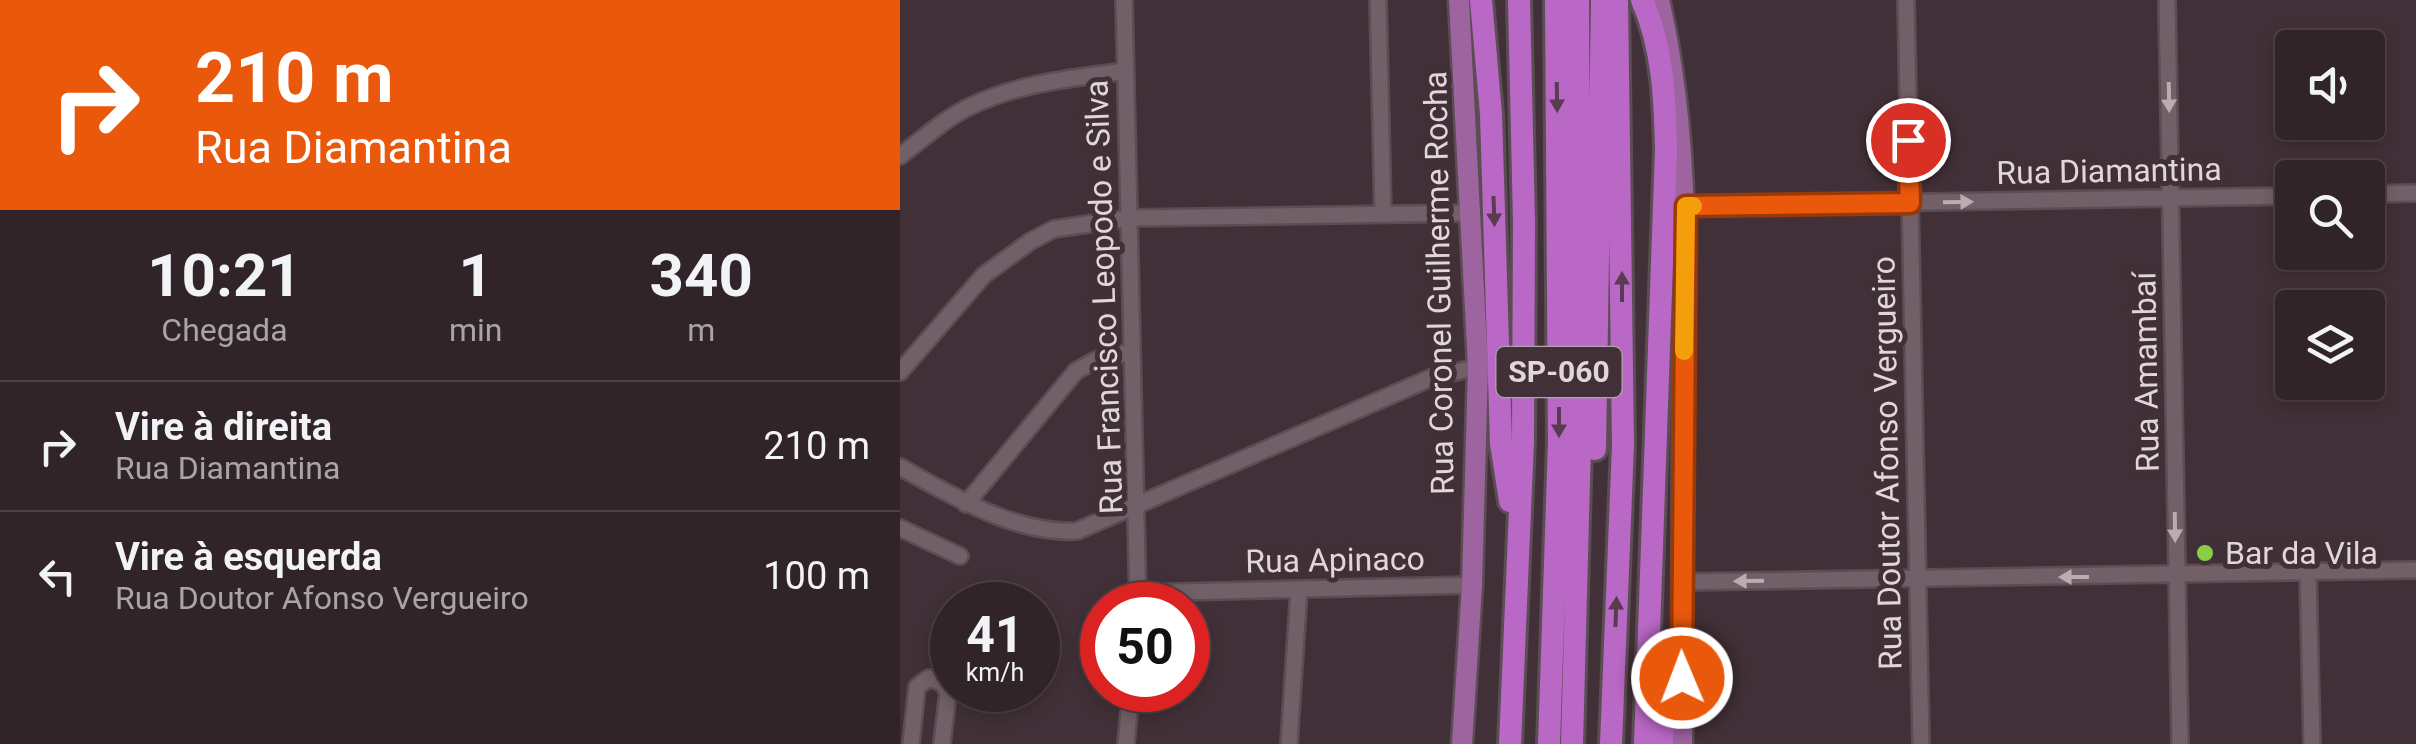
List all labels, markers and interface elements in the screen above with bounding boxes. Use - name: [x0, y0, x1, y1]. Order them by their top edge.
- map controls: [2275, 30, 2385, 400]
- button: sound: [2275, 30, 2385, 140]
- text: 210 m: [195, 37, 394, 119]
- icon: right: [30, 40, 160, 170]
- street label: Rua Coronel Guilherme Rocha: [1416, 71, 1462, 495]
- street label: Rua Francisco Leopodo e Silva: [1077, 79, 1131, 515]
- one-way arrow: [1550, 82, 1566, 114]
- one-way arrow: [2161, 82, 2177, 114]
- pin: [1866, 98, 1951, 183]
- icon: arrive: [1881, 113, 1936, 168]
- text: Rua Diamantina: [195, 121, 512, 174]
- street label: Rua Diamantina: [1996, 150, 2222, 192]
- button: search: [2275, 160, 2385, 270]
- one-way arrow: [1943, 193, 1975, 209]
- one-way arrow: [1486, 196, 1502, 228]
- text: 10:21: [147, 240, 302, 311]
- text: 1: [458, 240, 493, 311]
- text: 340: [650, 240, 753, 311]
- street label: Rua Doutor Afonso Vergueiro: [1864, 256, 1910, 670]
- one-way arrow: [1614, 270, 1630, 302]
- street label: Rua Amambaí: [2125, 270, 2167, 473]
- button: layers: [2275, 290, 2385, 400]
- text: Chegada: [161, 311, 288, 349]
- text: min: [449, 311, 502, 349]
- text: m: [687, 311, 715, 349]
- road number: SP-060: [1496, 347, 1622, 397]
- text: Vire à direita: [115, 405, 332, 449]
- one-way arrow: [1551, 407, 1567, 439]
- icon: right: [30, 419, 85, 474]
- text: 210 m: [763, 424, 870, 468]
- text: Rua Diamantina: [115, 449, 340, 487]
- one-way arrow: [2167, 512, 2183, 544]
- place label: Bar da Vila: [2225, 534, 2378, 572]
- text: Vire à esquerda: [115, 535, 382, 579]
- street label: Rua Apinaco: [1245, 539, 1425, 581]
- marker: Bar da Vila: [2194, 542, 2216, 564]
- icon: left: [30, 549, 85, 604]
- text: 100 m: [763, 554, 870, 598]
- one-way arrow: [2057, 569, 2089, 585]
- one-way arrow: [1732, 573, 1764, 589]
- text: Rua Doutor Afonso Vergueiro: [115, 579, 529, 617]
- speed limit sign: 50: [1080, 582, 1210, 712]
- one-way arrow: [1609, 595, 1625, 627]
- text: 41: [966, 606, 1024, 664]
- position arrow: [1630, 626, 1734, 730]
- text: km/h: [966, 658, 1024, 687]

